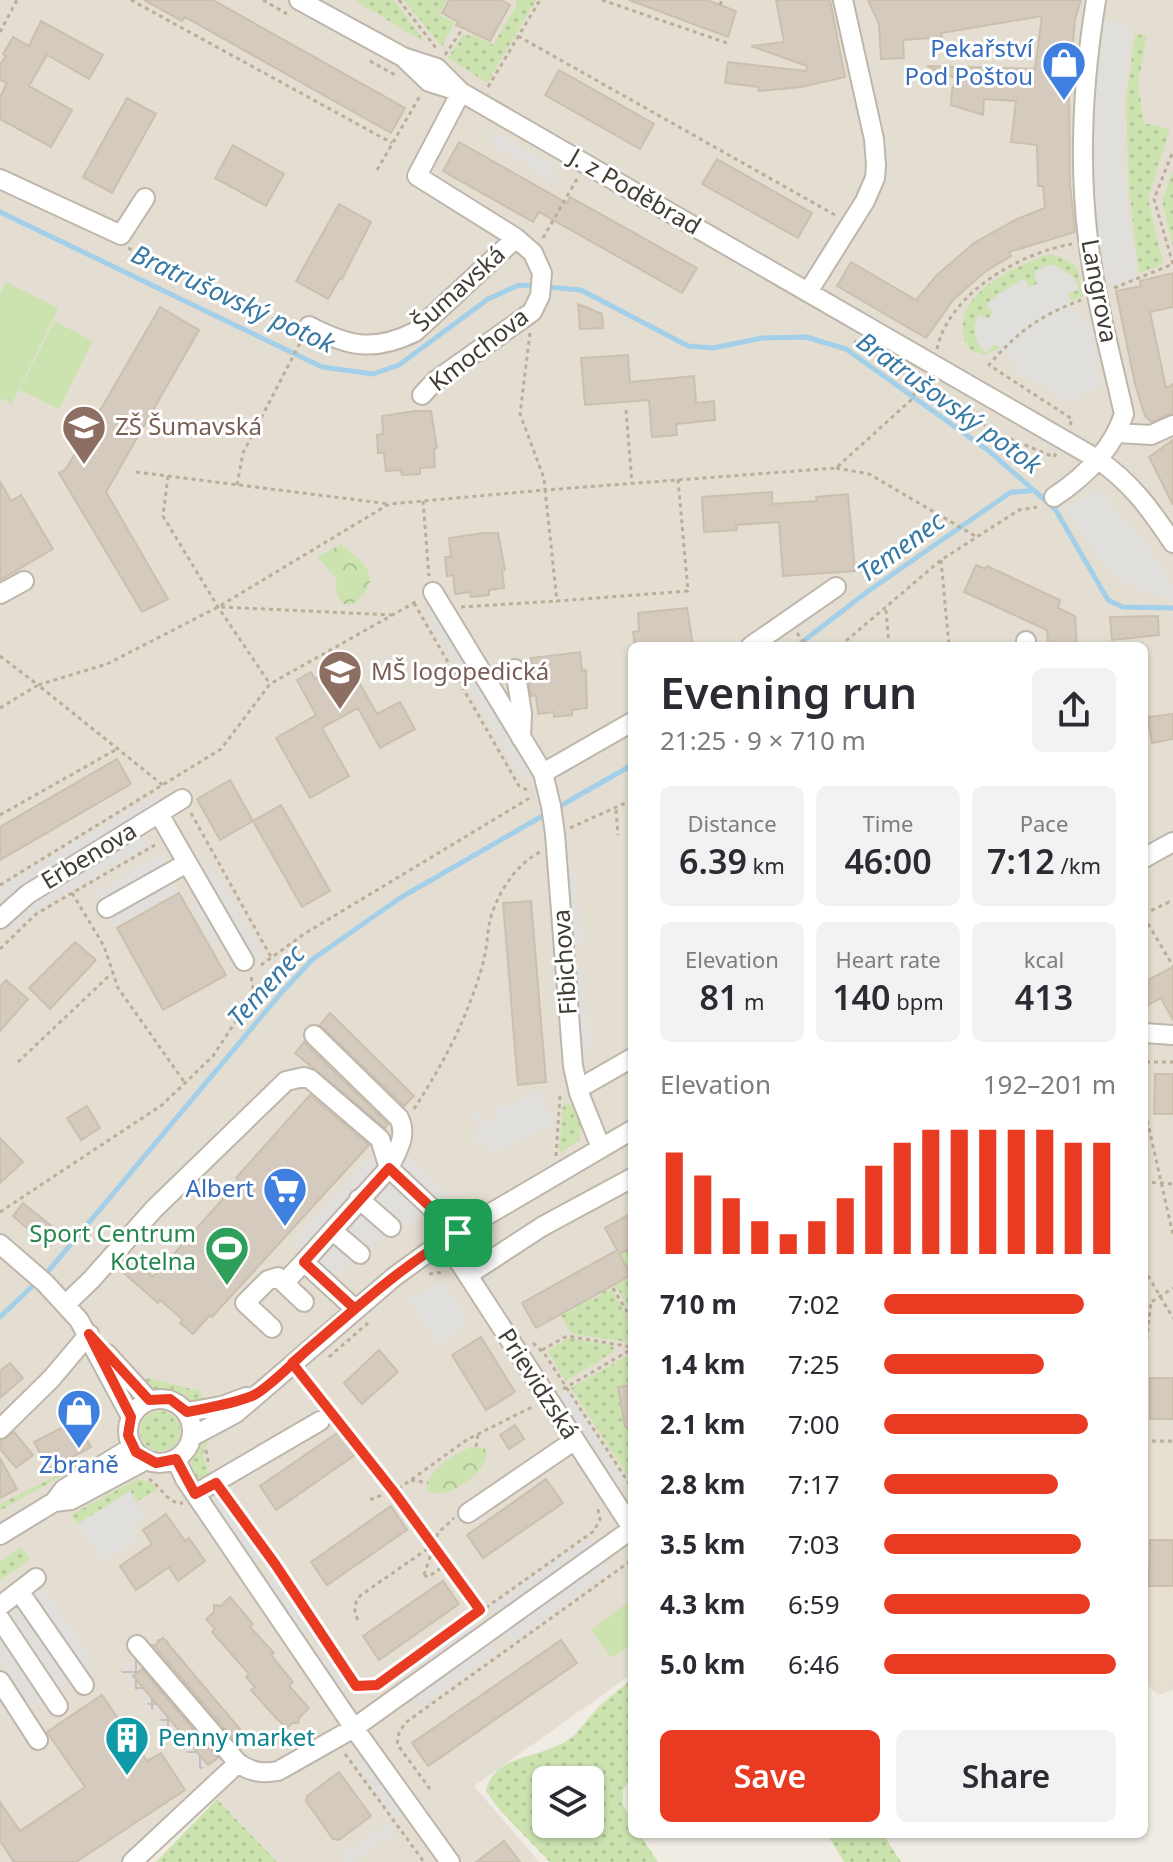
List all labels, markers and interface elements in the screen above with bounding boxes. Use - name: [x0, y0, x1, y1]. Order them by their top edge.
- place label: Pekařství Pod Poštou: [904, 31, 1034, 92]
- shop icon: Pekařství Pod Poštou: [1040, 39, 1088, 102]
- street label: J. z Poděbrad: [562, 139, 707, 242]
- water label: Bratrušovský potok: [126, 235, 342, 361]
- street label: Langrova: [1074, 236, 1127, 345]
- street label: Šumavská: [405, 238, 511, 338]
- street label: Kmochova: [421, 300, 535, 398]
- water label: Bratrušovský potok: [850, 323, 1050, 482]
- school or university icon: ZŠ Šumavská: [60, 403, 108, 466]
- place label: ZŠ Šumavská: [115, 409, 262, 442]
- water label: Temenec: [849, 502, 952, 590]
- school or university icon: MŠ logopedická: [316, 648, 364, 711]
- place label: MŠ logopedická: [371, 654, 549, 687]
- text: Evening run: [660, 662, 917, 722]
- button: share: [1032, 668, 1116, 752]
- text: 21:25 · 9 × 710 m: [660, 722, 866, 758]
- text: Distance: [687, 808, 777, 838]
- text: Time: [863, 808, 913, 838]
- text: Pace: [1020, 808, 1068, 838]
- street label: Erbenova: [34, 813, 142, 896]
- text: 6.39: [679, 838, 747, 884]
- text: 46:00: [844, 838, 932, 884]
- text: 7:12: [987, 838, 1055, 884]
- text: km: [747, 850, 785, 880]
- text: /km: [1055, 850, 1101, 880]
- street label: Fibichova: [543, 908, 584, 1016]
- water label: Temenec: [219, 936, 312, 1034]
- text: Elevation: [685, 944, 779, 974]
- text: Heart rate: [835, 944, 941, 974]
- text: kcal: [1024, 944, 1064, 974]
- text: 81: [699, 974, 738, 1020]
- text: 140: [832, 974, 891, 1020]
- text: 413: [1015, 974, 1073, 1020]
- text: m: [738, 986, 765, 1016]
- text: bpm: [891, 986, 944, 1016]
- text: Elevation: [660, 1066, 771, 1102]
- text: 192–201 m: [983, 1066, 1116, 1102]
- supermarket icon: Albert: [261, 1165, 309, 1228]
- place label: Albert: [186, 1171, 254, 1204]
- pin: [424, 1199, 492, 1267]
- icon: arrive: [436, 1211, 480, 1255]
- place label: Sport Centrum Kotelna: [29, 1216, 196, 1277]
- sports icon: Sport Centrum Kotelna: [203, 1224, 251, 1287]
- text: 710 m: [660, 1286, 737, 1322]
- text: 7:02: [788, 1286, 840, 1322]
- street label: Prievidzská: [491, 1321, 587, 1445]
- text: 1.4 km: [660, 1346, 745, 1382]
- text: 7:25: [788, 1346, 840, 1382]
- shop icon: Zbraně: [55, 1387, 103, 1450]
- text: 2.1 km: [660, 1406, 745, 1442]
- text: 7:00: [788, 1406, 840, 1442]
- place label: Zbraně: [39, 1447, 119, 1480]
- text: 2.8 km: [660, 1466, 745, 1502]
- text: 7:17: [788, 1466, 840, 1502]
- text: 3.5 km: [660, 1526, 745, 1562]
- text: 7:03: [788, 1526, 840, 1562]
- text: 4.3 km: [660, 1586, 745, 1622]
- text: 6:59: [788, 1586, 840, 1622]
- text: 5.0 km: [660, 1646, 745, 1682]
- text: 6:46: [788, 1646, 840, 1682]
- building icon: Penny market: [103, 1714, 151, 1777]
- place label: Penny market: [158, 1720, 315, 1753]
- button: Save: [660, 1730, 880, 1822]
- button: Share: [896, 1730, 1116, 1822]
- map controls: [532, 1766, 604, 1838]
- button: layers: [532, 1766, 604, 1838]

